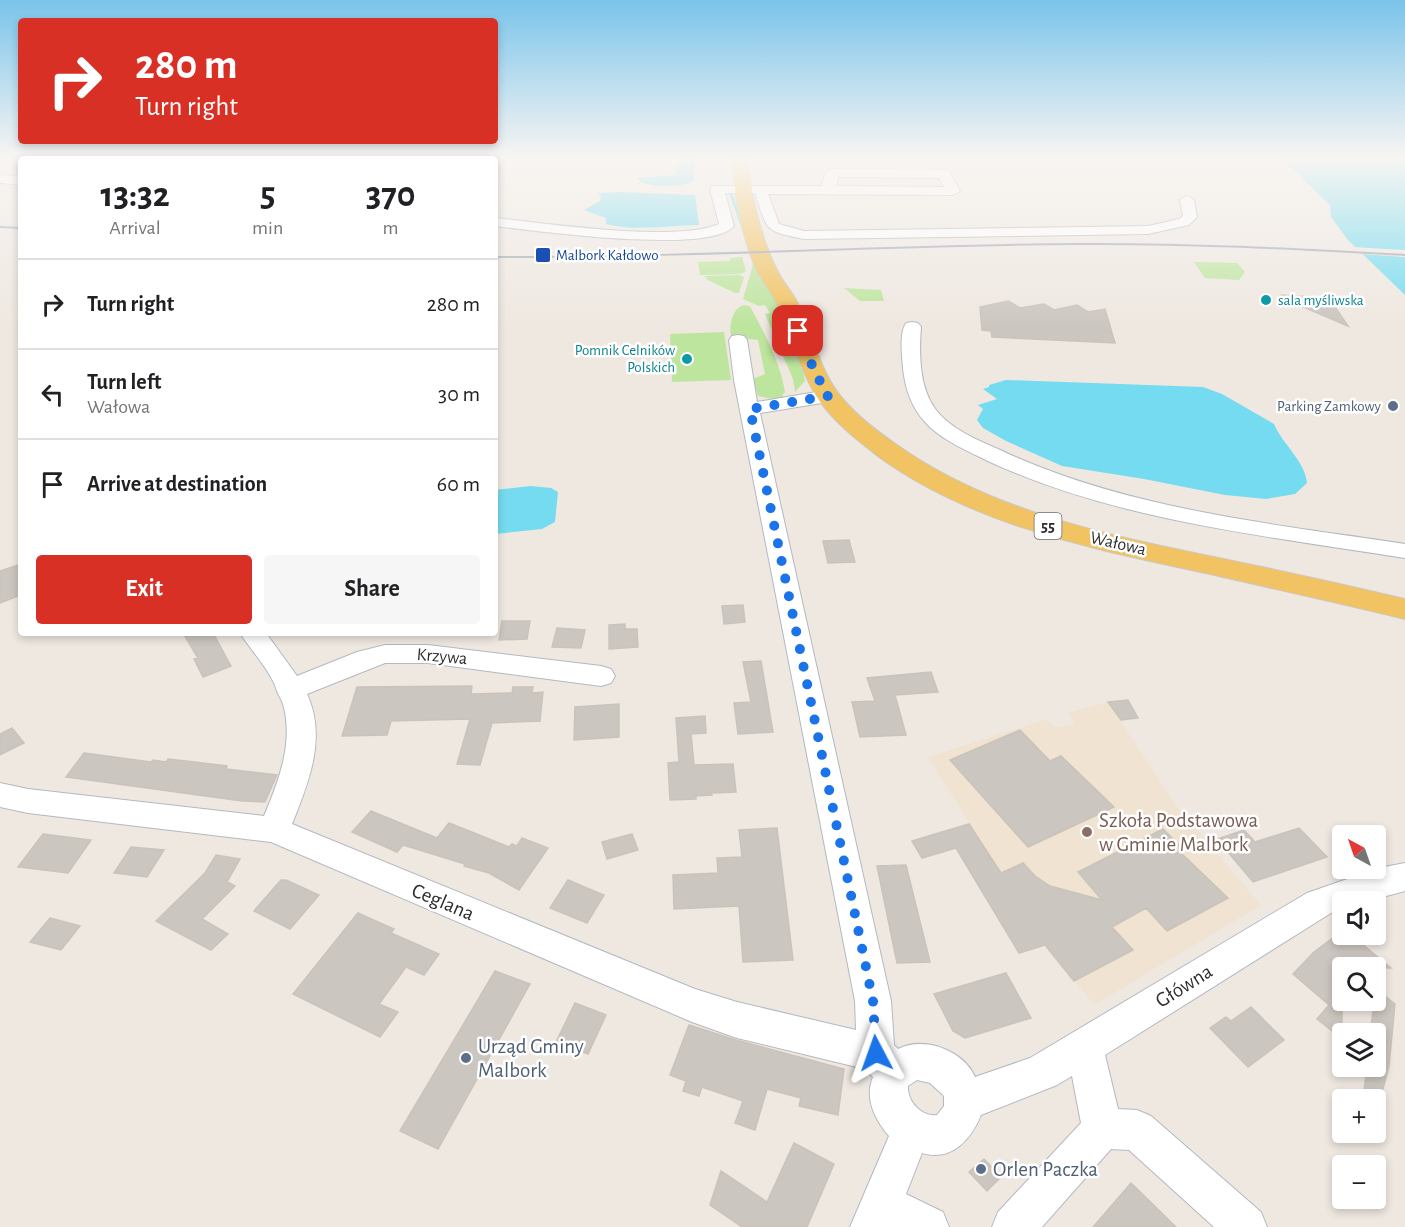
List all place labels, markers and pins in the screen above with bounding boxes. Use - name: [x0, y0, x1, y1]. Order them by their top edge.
- marker: Malbork Kałdowo: [534, 246, 552, 264]
- place label: Malbork Kałdowo: [556, 248, 659, 263]
- marker: sala myśliwska: [1259, 293, 1273, 307]
- place label: sala myśliwska: [1278, 293, 1364, 308]
- pin: [772, 305, 823, 356]
- place label: Pomnik Celników Polskich: [575, 343, 675, 375]
- marker: Pomnik Celników Polskich: [680, 352, 694, 366]
- place label: Parking Zamkowy: [1277, 399, 1382, 414]
- marker: Parking Zamkowy: [1386, 399, 1400, 413]
- place label: Szkoła Podstawowa w Gminie Malbork: [1099, 810, 1259, 855]
- marker: Szkoła Podstawowa w Gminie Malbork: [1080, 825, 1094, 839]
- place label: Urząd Gminy Malbork: [478, 1036, 584, 1081]
- marker: Urząd Gminy Malbork: [459, 1051, 473, 1065]
- place label: Orlen Paczka: [993, 1159, 1098, 1180]
- marker: Orlen Paczka: [974, 1162, 988, 1176]

